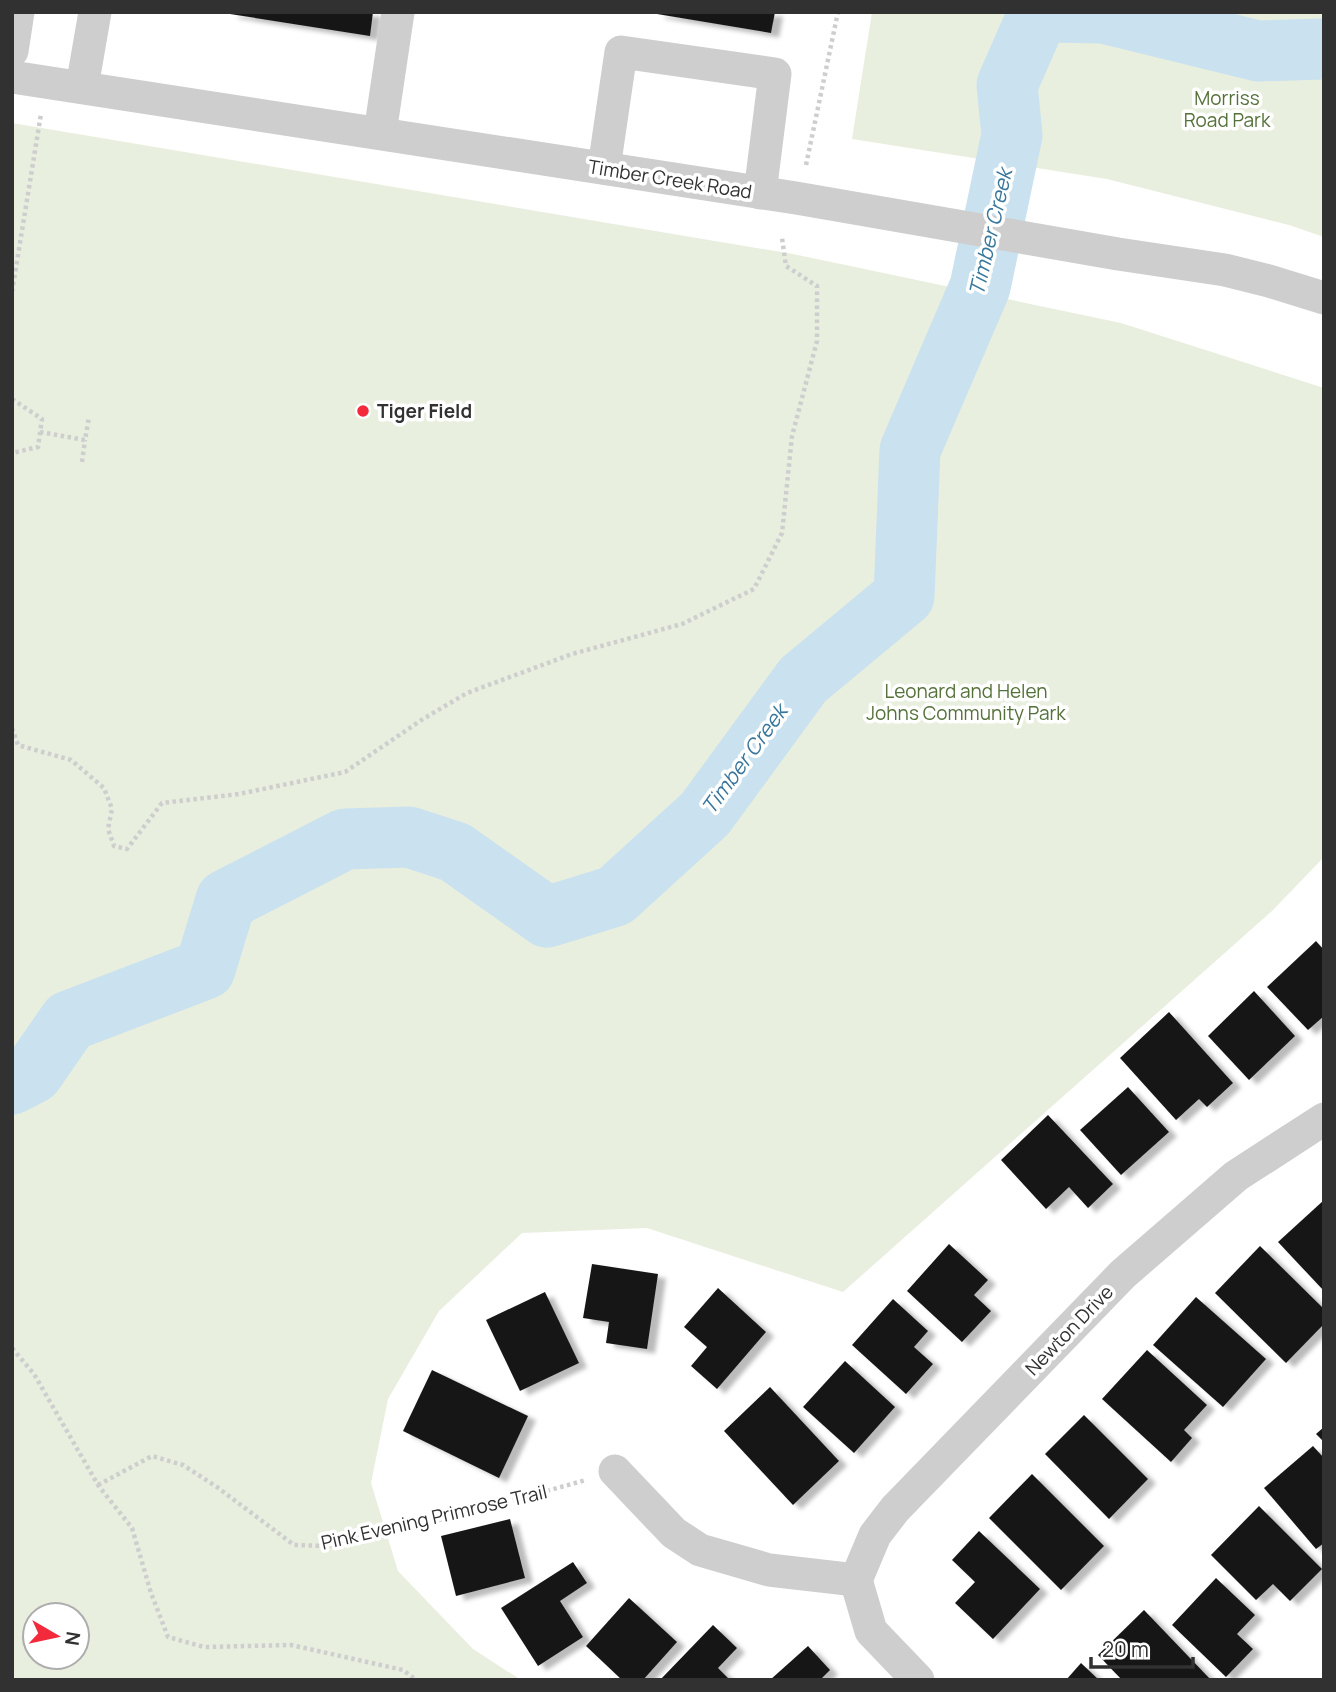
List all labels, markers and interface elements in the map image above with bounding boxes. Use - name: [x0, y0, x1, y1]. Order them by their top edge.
- park label: Morriss Road Park: [1184, 85, 1271, 133]
- street label: Timber Creek Road: [586, 153, 754, 205]
- water label: Timber Creek: [962, 163, 1019, 298]
- place label: Tiger Field: [377, 398, 472, 424]
- marker: Tiger Field: [355, 403, 371, 419]
- park label: Leonard and Helen Johns Community Park: [866, 678, 1066, 726]
- water label: Timber Creek: [695, 696, 795, 819]
- street label: Newton Drive: [1019, 1279, 1119, 1381]
- street label: Pink Evening Primrose Trail: [318, 1478, 550, 1556]
- north arrow: [21, 1601, 91, 1671]
- scale bar: [1091, 1626, 1192, 1670]
- text: N: [59, 1630, 87, 1647]
- text: 20 m: [1102, 1635, 1149, 1663]

